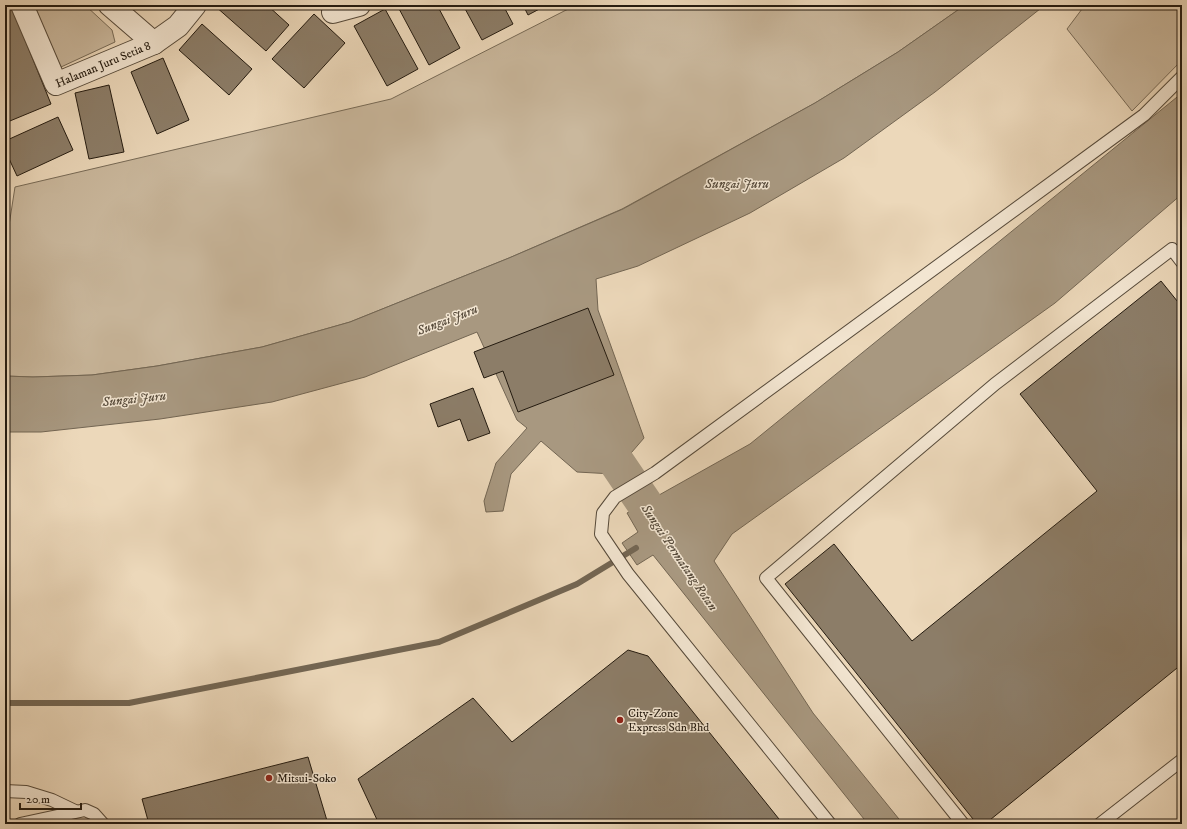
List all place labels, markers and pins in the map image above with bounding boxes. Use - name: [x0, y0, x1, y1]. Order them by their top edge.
- place label: City-Zone Express Sdn Bhd: [628, 706, 709, 735]
- marker: City-Zone Express Sdn Bhd: [615, 715, 625, 725]
- place label: Mitsui-Soko: [277, 771, 337, 786]
- marker: Mitsui-Soko: [264, 773, 274, 783]

